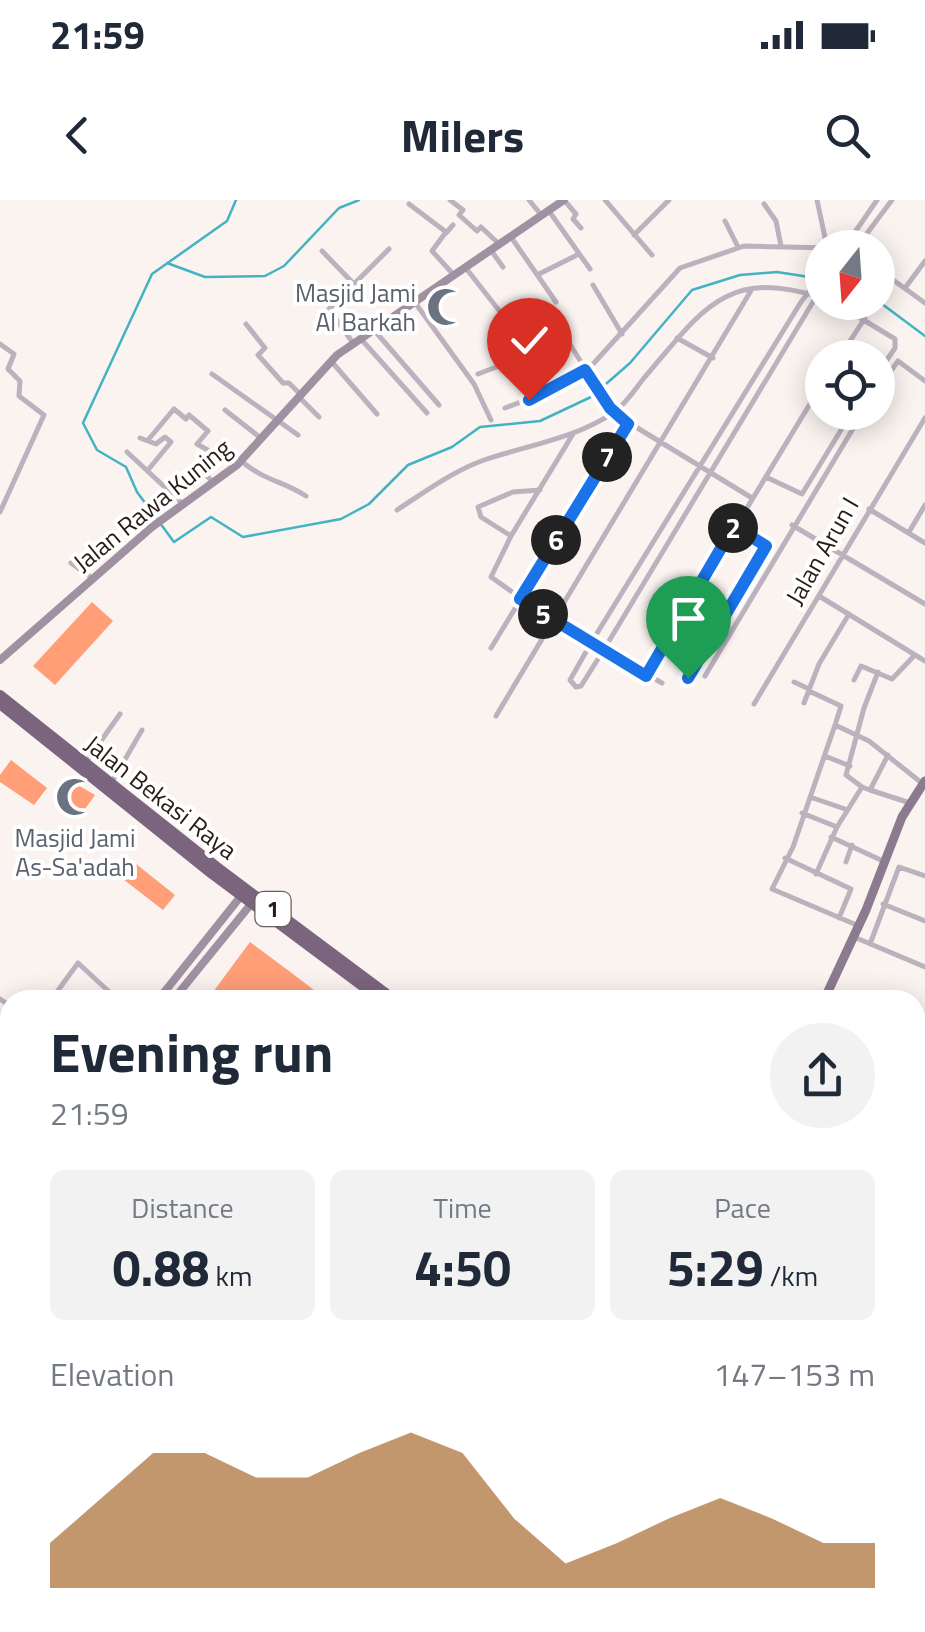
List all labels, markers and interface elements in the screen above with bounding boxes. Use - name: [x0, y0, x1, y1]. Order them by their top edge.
- text: 21:59: [50, 6, 145, 64]
- text: Milers: [401, 101, 524, 169]
- icon: back: [50, 108, 105, 163]
- icon: search: [820, 108, 875, 163]
- north arrow: [805, 230, 895, 320]
- map controls: [805, 230, 895, 430]
- place label: Masjid Jami Al Barkah: [295, 274, 416, 341]
- mosque icon: Masjid Jami Al Barkah: [425, 286, 467, 328]
- pin: [487, 298, 572, 401]
- icon: check: [502, 313, 557, 368]
- button: locate: [805, 340, 895, 430]
- street label: Jalan Rawa Kuning: [65, 429, 240, 581]
- pin: 7: [582, 432, 632, 482]
- text: 7: [599, 435, 615, 478]
- street label: Jalan Arun I: [776, 490, 868, 612]
- pin: 2: [708, 503, 758, 553]
- text: 2: [725, 506, 741, 549]
- pin: 6: [531, 515, 581, 565]
- text: 6: [548, 518, 564, 561]
- pin: [646, 576, 731, 679]
- pin: 5: [518, 589, 568, 639]
- icon: arrive: [661, 591, 716, 646]
- text: 5: [535, 592, 551, 635]
- street label: Jalan Bekasi Raya: [77, 725, 246, 869]
- mosque icon: Masjid Jami As-Sa'adah: [54, 776, 96, 818]
- place label: Masjid Jami As-Sa'adah: [15, 819, 135, 886]
- road number: 1: [256, 892, 290, 926]
- text: Evening run: [50, 1010, 333, 1093]
- button: share: [770, 1023, 875, 1128]
- text: 21:59: [50, 1089, 129, 1137]
- text: Distance: [131, 1186, 234, 1229]
- text: Time: [433, 1186, 492, 1229]
- text: Pace: [714, 1186, 771, 1229]
- text: 0.88: [113, 1229, 209, 1305]
- text: 4:50: [414, 1229, 511, 1305]
- text: 5:29: [667, 1229, 764, 1305]
- text: km: [209, 1254, 252, 1297]
- text: /km: [764, 1254, 818, 1297]
- text: Elevation: [50, 1350, 174, 1398]
- text: 147–153 m: [713, 1350, 875, 1398]

